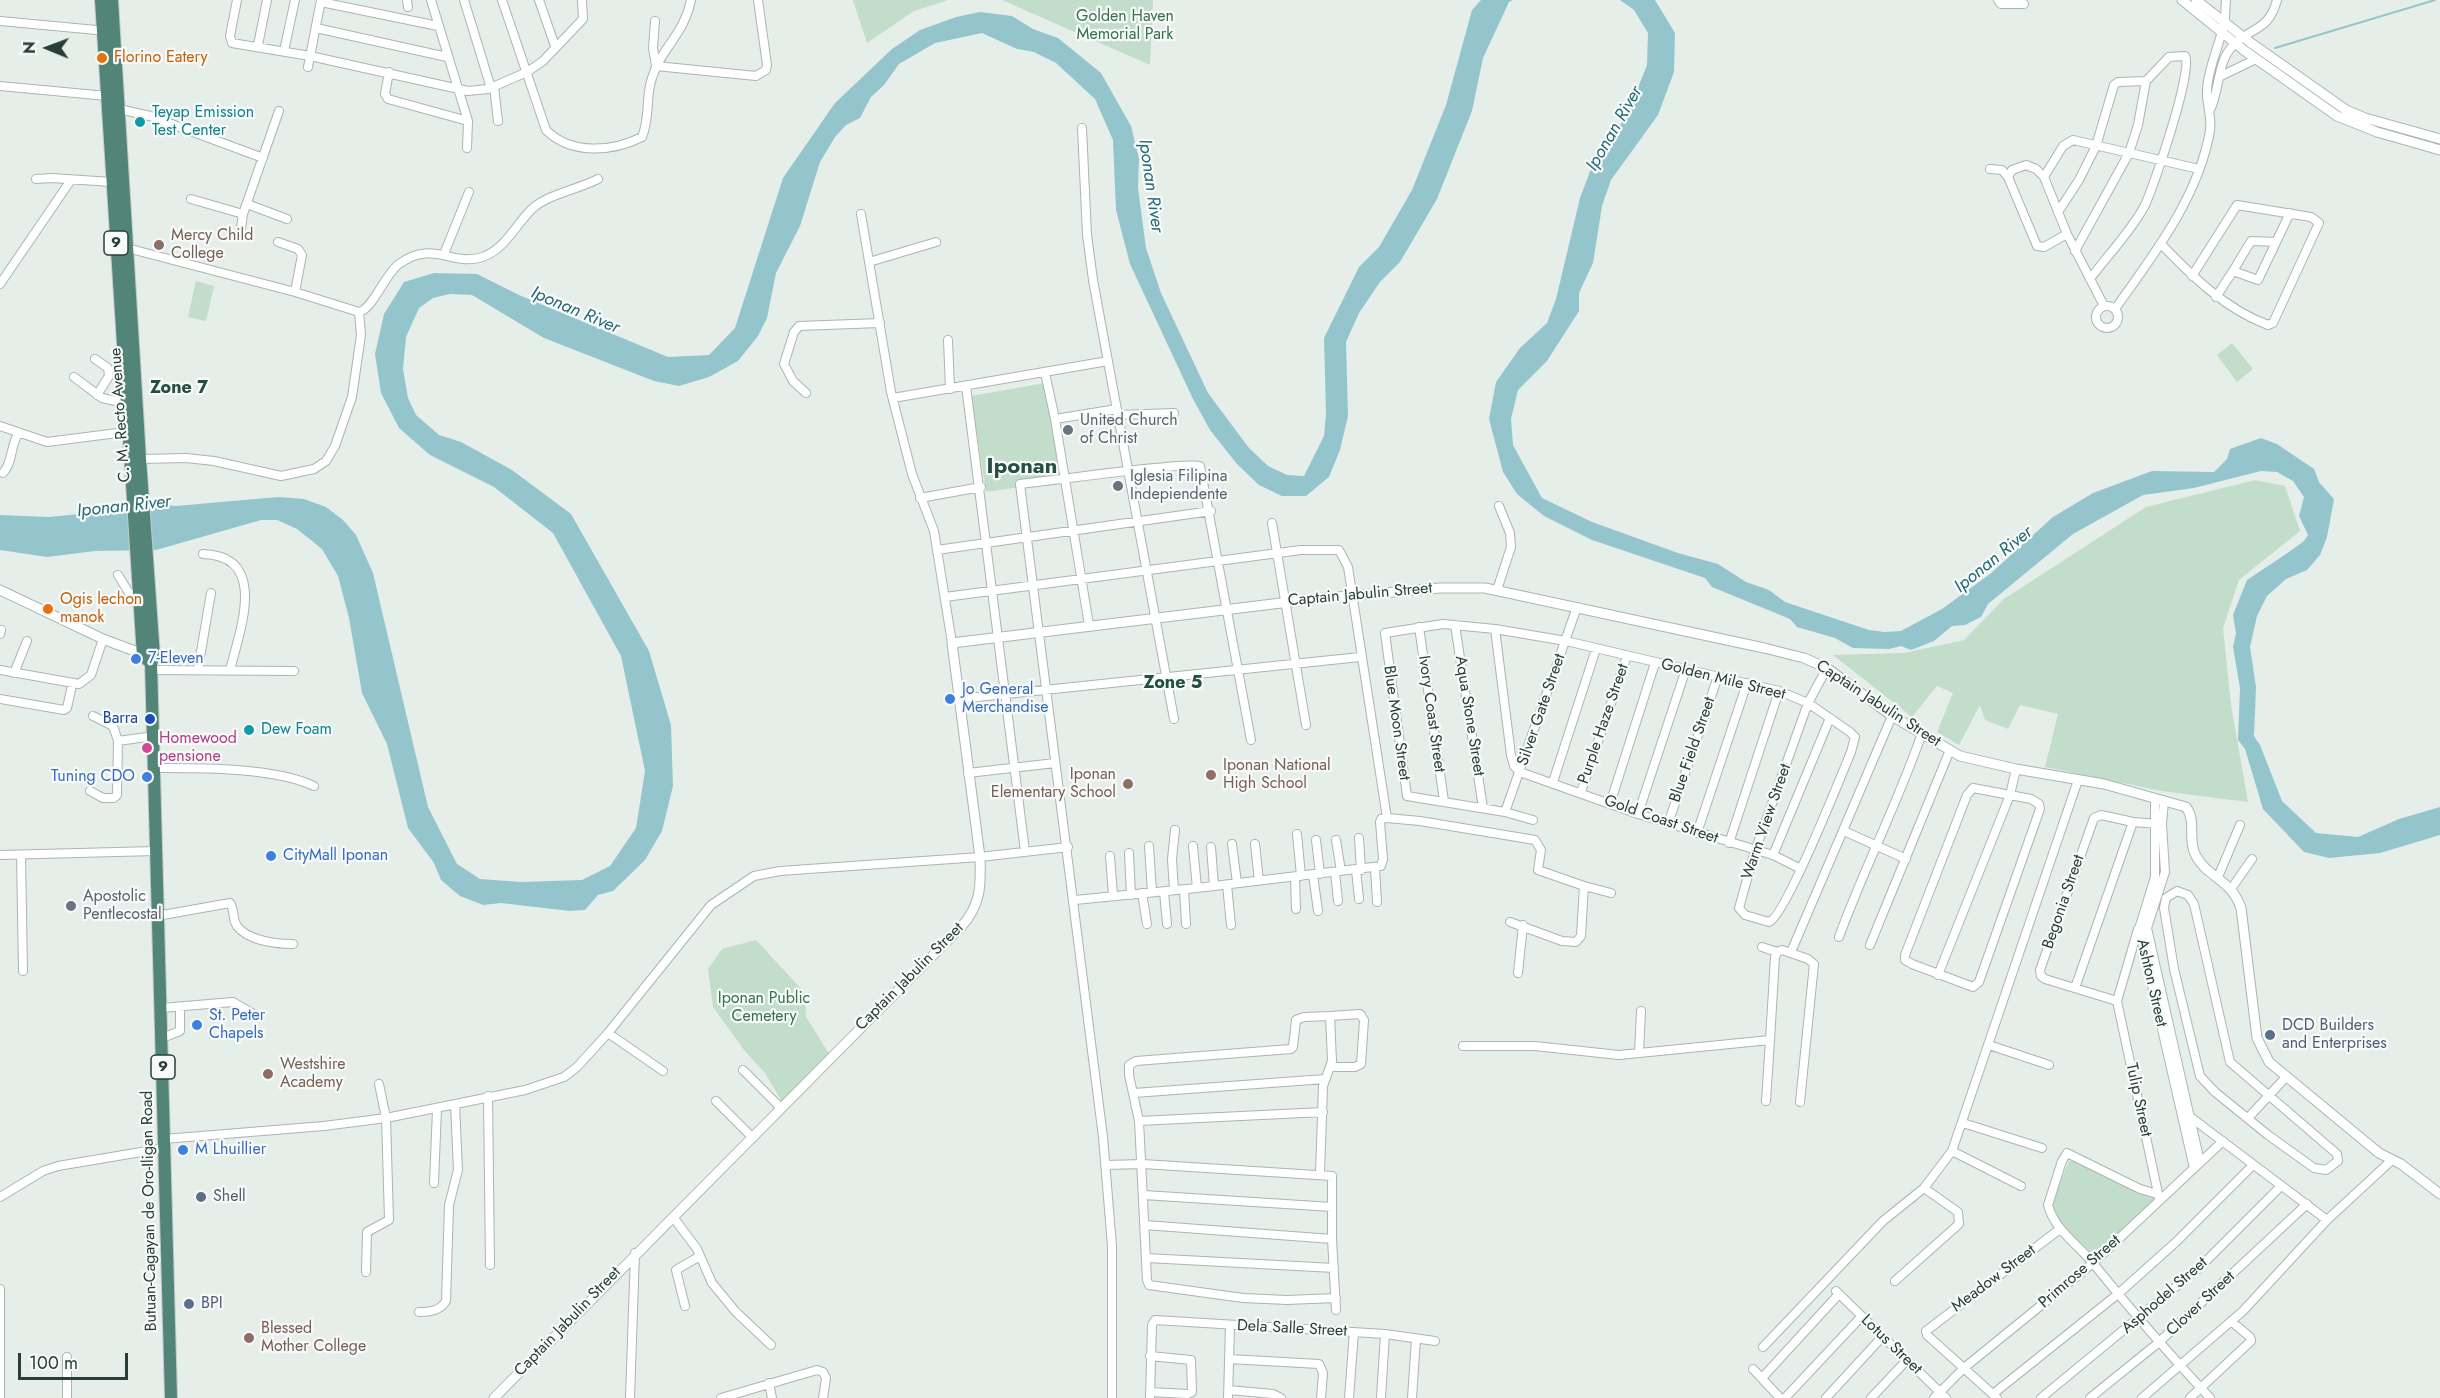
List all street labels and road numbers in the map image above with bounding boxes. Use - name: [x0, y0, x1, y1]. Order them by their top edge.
- road number: 9: [104, 231, 128, 255]
- street label: C. M. Recto Avenue: [107, 347, 135, 483]
- street label: Captain Jabulin Street: [1287, 579, 1433, 611]
- street label: Silver Gate Street: [1514, 652, 1570, 768]
- street label: Ivory Coast Street: [1413, 654, 1449, 774]
- street label: Aqua Stone Street: [1450, 654, 1488, 778]
- street label: Golden Mile Street: [1659, 655, 1787, 705]
- street label: Captain Jabulin Street: [1812, 656, 1944, 752]
- street label: Purple Haze Street: [1574, 661, 1634, 787]
- street label: Blue Moon Street: [1378, 664, 1414, 782]
- street label: Blue Field Street: [1666, 695, 1720, 805]
- street label: Warm View Street: [1738, 762, 1796, 882]
- street label: Gold Coast Street: [1601, 791, 1721, 849]
- street label: Begonia Street: [2039, 852, 2089, 952]
- street label: Captain Jabulin Street: [852, 919, 968, 1035]
- street label: Ashton Street: [2132, 937, 2170, 1029]
- road number: 9: [151, 1055, 175, 1079]
- street label: Tulip Street: [2121, 1062, 2155, 1138]
- street label: Butuan-Cagayan de Oro-Iligan Road: [138, 1090, 162, 1332]
- street label: Primrose Street: [2035, 1231, 2125, 1313]
- street label: Meadow Street: [1948, 1241, 2040, 1317]
- street label: Asphodel Street: [2118, 1254, 2212, 1338]
- street label: Captain Jabulin Street: [511, 1263, 625, 1381]
- street label: Clover Street: [2163, 1267, 2239, 1341]
- street label: Lotus Street: [1856, 1311, 1926, 1379]
- street label: Dela Salle Street: [1236, 1317, 1348, 1341]

